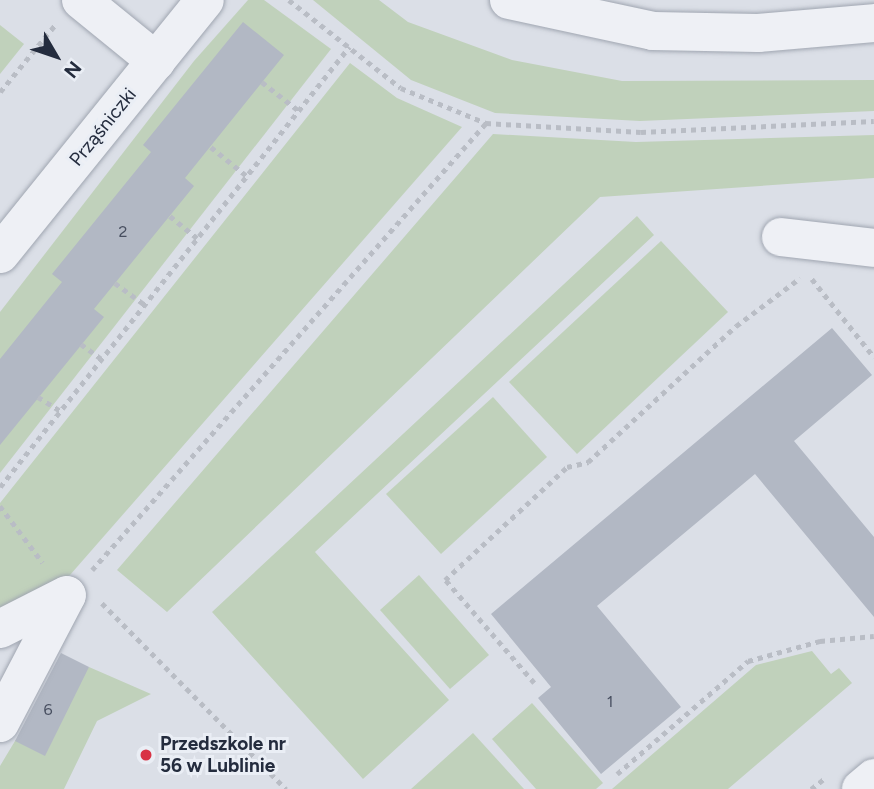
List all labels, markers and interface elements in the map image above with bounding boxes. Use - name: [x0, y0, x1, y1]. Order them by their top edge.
- north arrow: [21, 21, 91, 91]
- text: N: [59, 57, 86, 82]
- street label: Prząśniczki: [65, 83, 141, 171]
- house number: 2: [119, 222, 127, 242]
- house number: 1: [607, 692, 613, 712]
- house number: 6: [43, 700, 53, 720]
- place label: Przedszkole nr 56 w Lublinie: [160, 733, 286, 777]
- marker: Przedszkole nr 56 w Lublinie: [138, 747, 154, 763]

